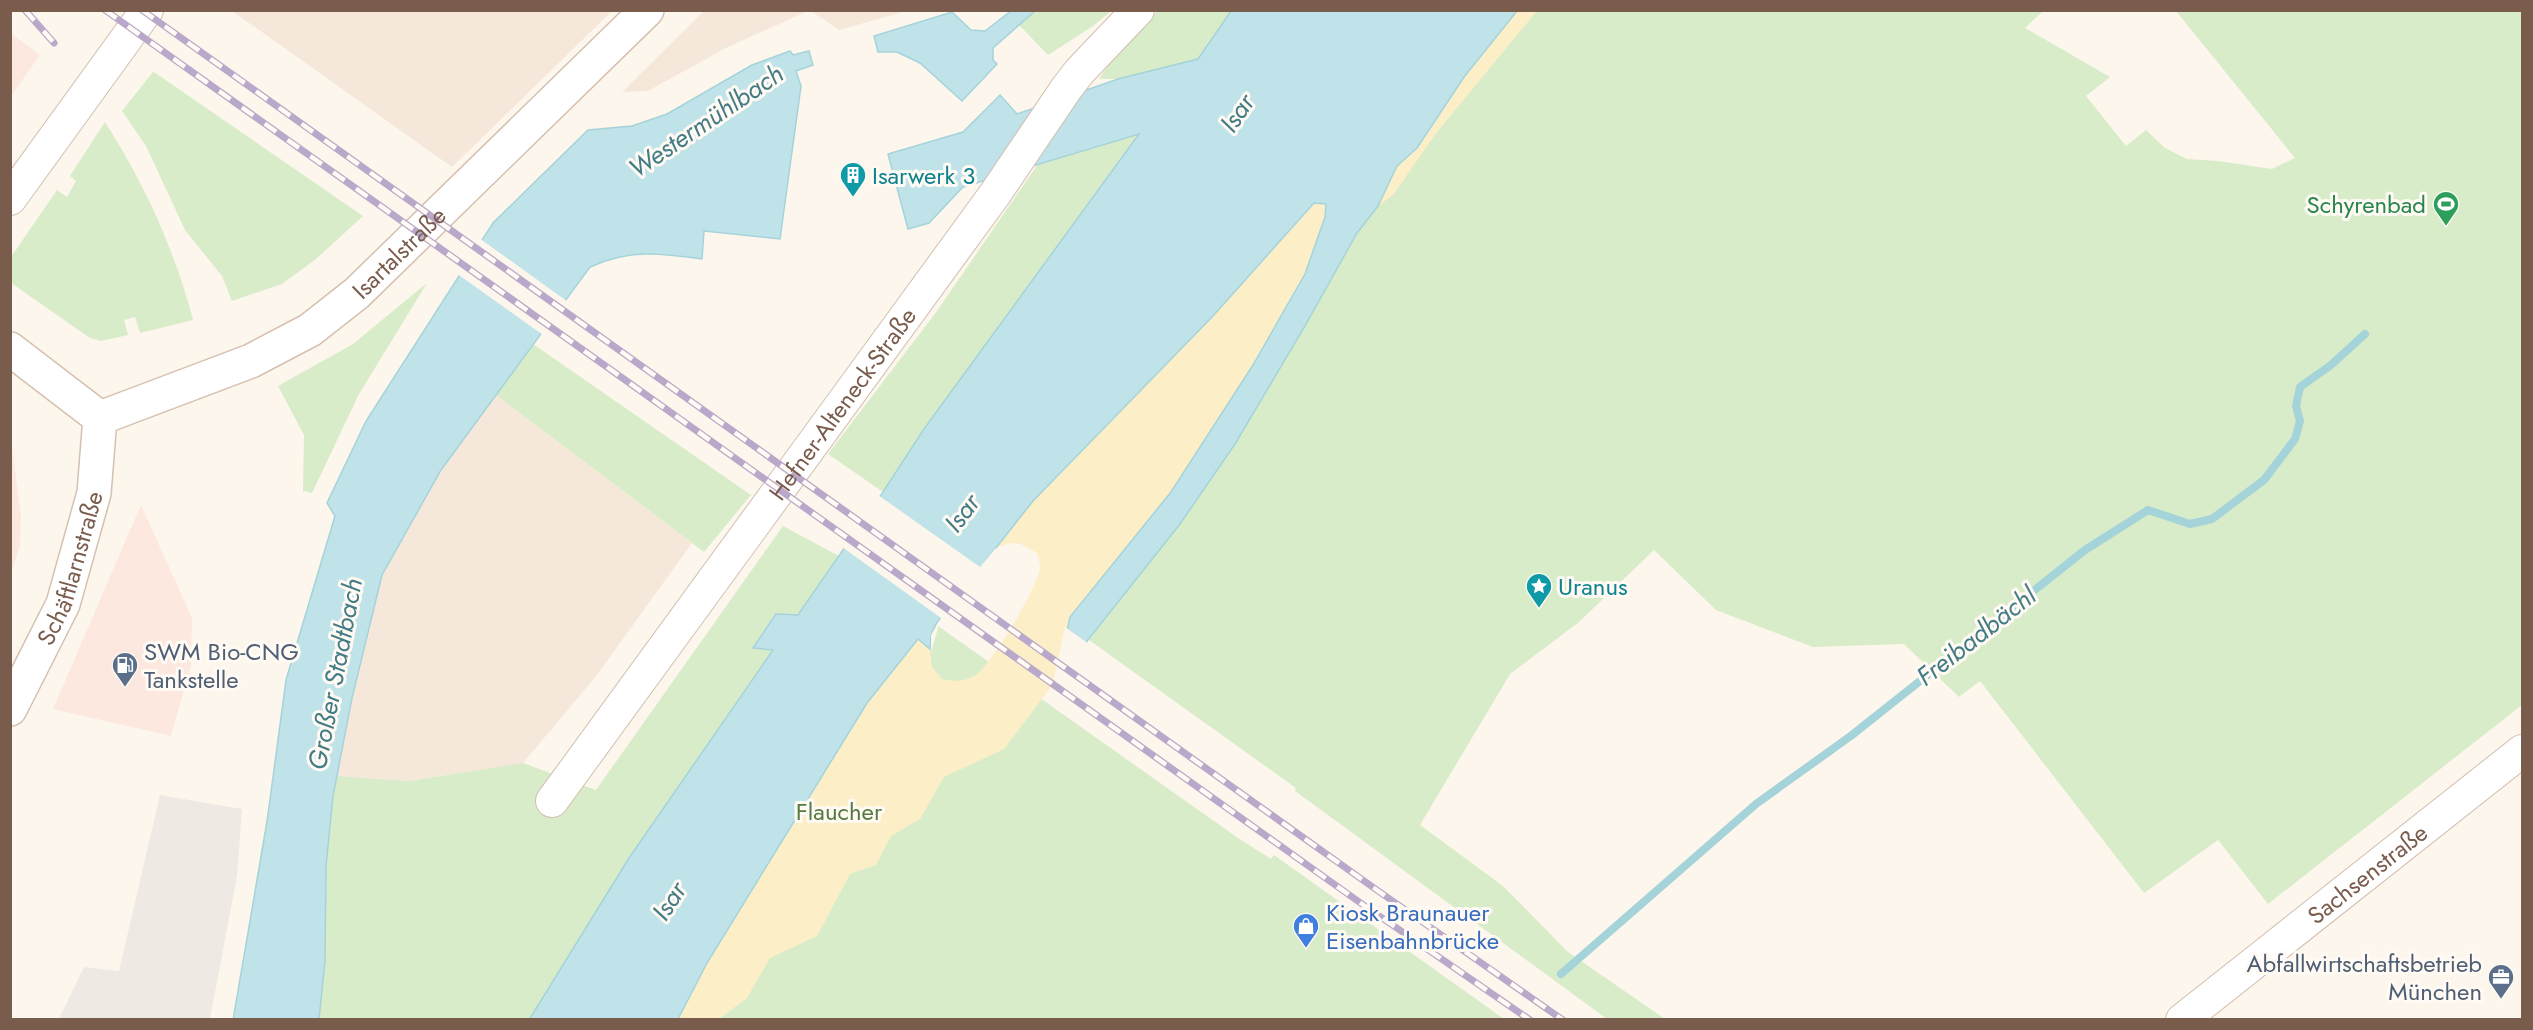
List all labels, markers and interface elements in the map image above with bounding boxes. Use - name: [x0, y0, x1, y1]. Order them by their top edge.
- water label: Westermühlbach: [621, 55, 791, 187]
- water label: Isar: [1210, 85, 1265, 140]
- place label: Isarwerk 3: [872, 158, 975, 193]
- building icon: Isarwerk 3: [838, 160, 868, 198]
- place label: Schyrenbad: [2307, 187, 2426, 222]
- sports icon: Schyrenbad: [2431, 189, 2461, 227]
- street label: Isartalstraße: [344, 198, 454, 307]
- street label: Hefner-Alteneck-Straße: [760, 300, 924, 507]
- water label: Isar: [935, 485, 990, 540]
- street label: Schäftlarnstraße: [28, 487, 111, 651]
- place label: Uranus: [1558, 569, 1628, 604]
- place icon: Uranus: [1524, 571, 1554, 609]
- water label: Großer Stadtbach: [298, 575, 372, 773]
- water label: Freibadbächl: [1908, 576, 2045, 695]
- place label: SWM Bio-CNG Tankstelle: [144, 634, 299, 697]
- fuel station icon: SWM Bio-CNG Tankstelle: [110, 650, 140, 688]
- park label: Flaucher: [796, 794, 883, 829]
- street label: Sachsenstraße: [2300, 815, 2435, 932]
- water label: Isar: [642, 873, 696, 928]
- place label: Kiosk Braunauer Eisenbahnbrücke: [1326, 895, 1499, 958]
- shop icon: Kiosk Braunauer Eisenbahnbrücke: [1291, 911, 1321, 949]
- place label: Abfallwirtschaftsbetrieb München: [2247, 946, 2482, 1009]
- office icon: Abfallwirtschaftsbetrieb München: [2486, 962, 2516, 1000]

